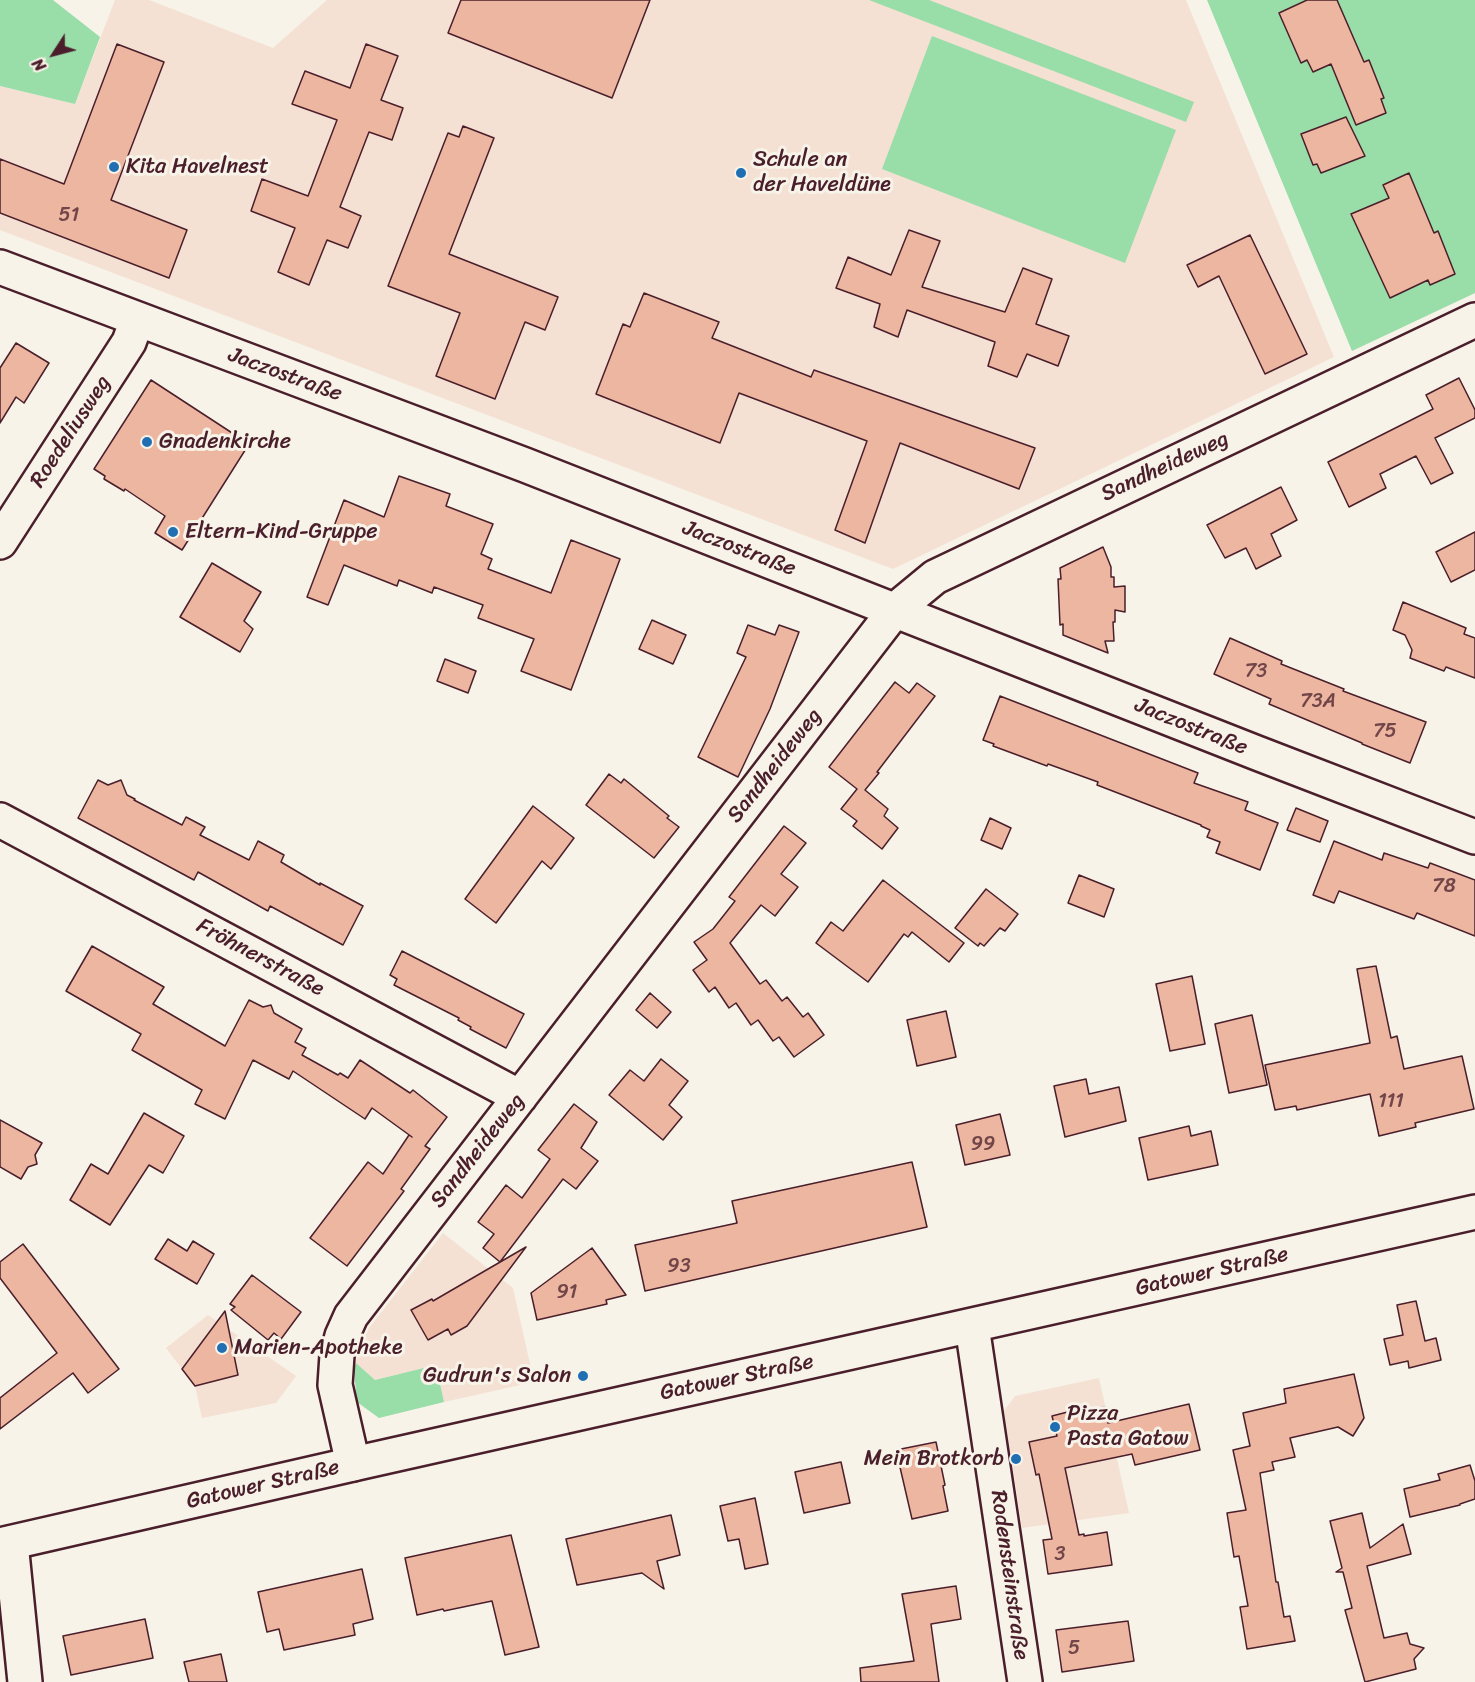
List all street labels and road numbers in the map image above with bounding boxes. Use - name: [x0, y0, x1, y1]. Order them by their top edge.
- street label: Jaczostraße: [225, 342, 345, 408]
- street label: Roedeliusweg: [25, 371, 117, 493]
- street label: Sandheideweg: [1097, 426, 1233, 508]
- street label: Jaczostraße: [679, 515, 799, 583]
- street label: Jaczostraße: [1131, 692, 1251, 762]
- street label: Sandheideweg: [722, 704, 828, 828]
- street label: Fröhnerstraße: [192, 913, 328, 1003]
- street label: Sandheideweg: [425, 1089, 531, 1213]
- street label: Gatower Straße: [1133, 1242, 1291, 1302]
- street label: Gatower Straße: [658, 1349, 816, 1407]
- street label: Gatower Straße: [184, 1455, 342, 1515]
- street label: Rodensteinstraße: [984, 1489, 1034, 1661]

